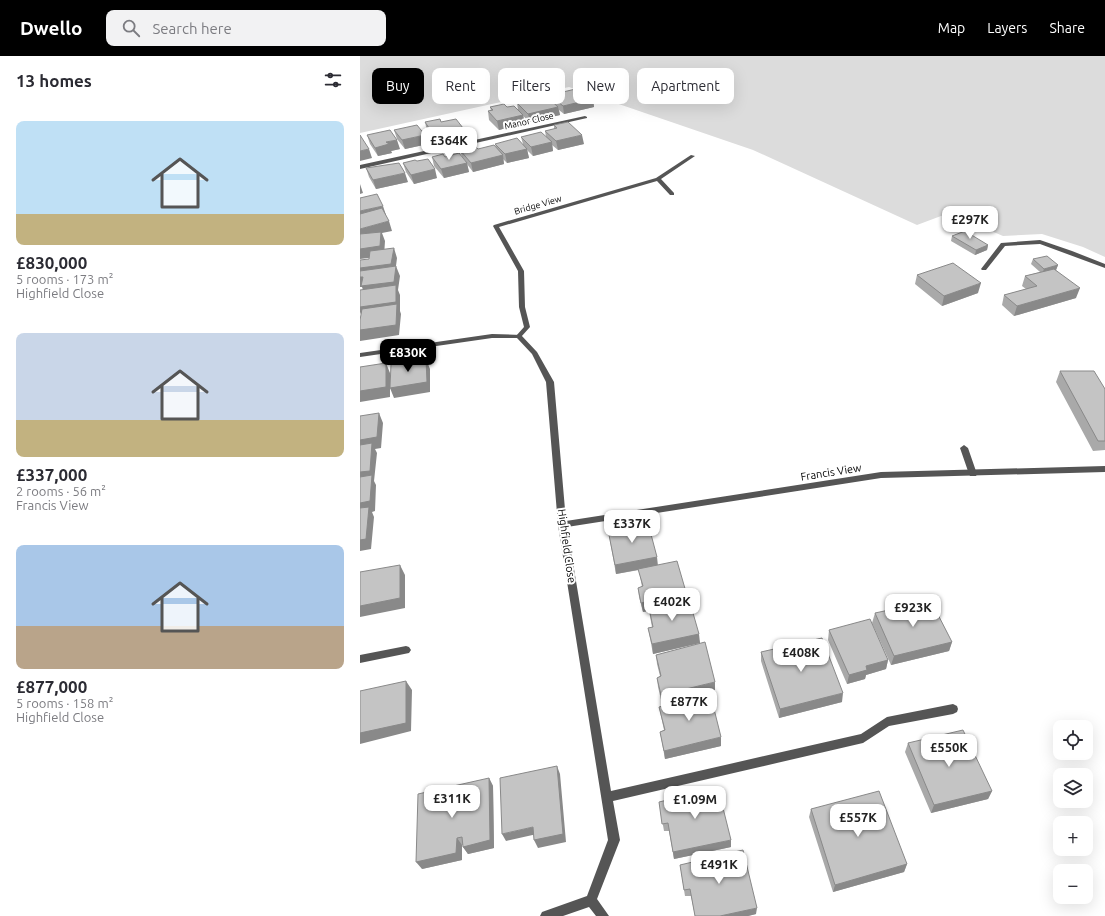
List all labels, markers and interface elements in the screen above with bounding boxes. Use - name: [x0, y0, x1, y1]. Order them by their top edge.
- search box: [106, 10, 386, 46]
- text: Dwello: [20, 17, 82, 39]
- icon: search: [120, 17, 142, 39]
- text: Search here: [152, 20, 232, 37]
- text: Map: [938, 20, 965, 36]
- text: Layers: [987, 20, 1027, 36]
- text: Share: [1049, 20, 1085, 36]
- chip: Buy: [372, 68, 424, 104]
- chip: Rent: [432, 68, 490, 104]
- chip: Filters: [498, 68, 565, 104]
- chip: New: [573, 68, 629, 104]
- chip: Apartment: [637, 68, 734, 104]
- icon: filters: [322, 69, 344, 91]
- text: 13 homes: [16, 71, 92, 90]
- street label: Manor Close: [503, 110, 555, 132]
- pin: £364K: [421, 127, 477, 161]
- text: £364K: [430, 133, 468, 147]
- icon: home: [144, 147, 216, 219]
- street label: Bridge View: [513, 193, 563, 217]
- pin: £297K: [942, 206, 998, 240]
- text: £297K: [951, 212, 989, 226]
- text: £830,000: [16, 253, 87, 272]
- text: 5 rooms · 173 m²: [16, 272, 113, 286]
- text: Highfield Close: [16, 286, 104, 300]
- pin: £830K: [380, 339, 436, 373]
- text: £830K: [389, 345, 427, 359]
- icon: home: [144, 359, 216, 431]
- street label: Francis View: [800, 461, 863, 483]
- text: £337,000: [16, 465, 87, 484]
- text: 2 rooms · 56 m²: [16, 484, 106, 498]
- text: Francis View: [16, 498, 89, 512]
- street label: Highfield Close: [556, 508, 578, 584]
- pin: £337K: [604, 510, 660, 544]
- text: £337K: [613, 516, 651, 530]
- icon: home: [144, 571, 216, 643]
- pin: £402K: [644, 588, 700, 622]
- text: £402K: [653, 594, 691, 608]
- pin: £923K: [885, 594, 941, 628]
- text: £923K: [894, 600, 932, 614]
- pin: £408K: [773, 639, 829, 673]
- text: £408K: [782, 645, 820, 659]
- text: £877,000: [16, 677, 87, 696]
- pin: £877K: [661, 688, 717, 722]
- text: £877K: [670, 694, 708, 708]
- text: 5 rooms · 158 m²: [16, 696, 113, 710]
- text: Highfield Close: [16, 710, 104, 724]
- map controls: [1053, 720, 1093, 904]
- button: locate: [1053, 720, 1093, 760]
- pin: £550K: [921, 734, 977, 768]
- text: £550K: [930, 740, 968, 754]
- button: layers: [1053, 768, 1093, 808]
- pin: £311K: [424, 785, 480, 819]
- pin: £1.09M: [662, 786, 728, 820]
- text: £311K: [433, 791, 471, 805]
- text: £1.09M: [673, 792, 717, 806]
- pin: £557K: [830, 804, 886, 838]
- text: £557K: [839, 810, 877, 824]
- button: +: [1053, 816, 1093, 856]
- pin: £491K: [691, 851, 747, 885]
- text: £491K: [700, 857, 738, 871]
- button: −: [1053, 864, 1093, 904]

